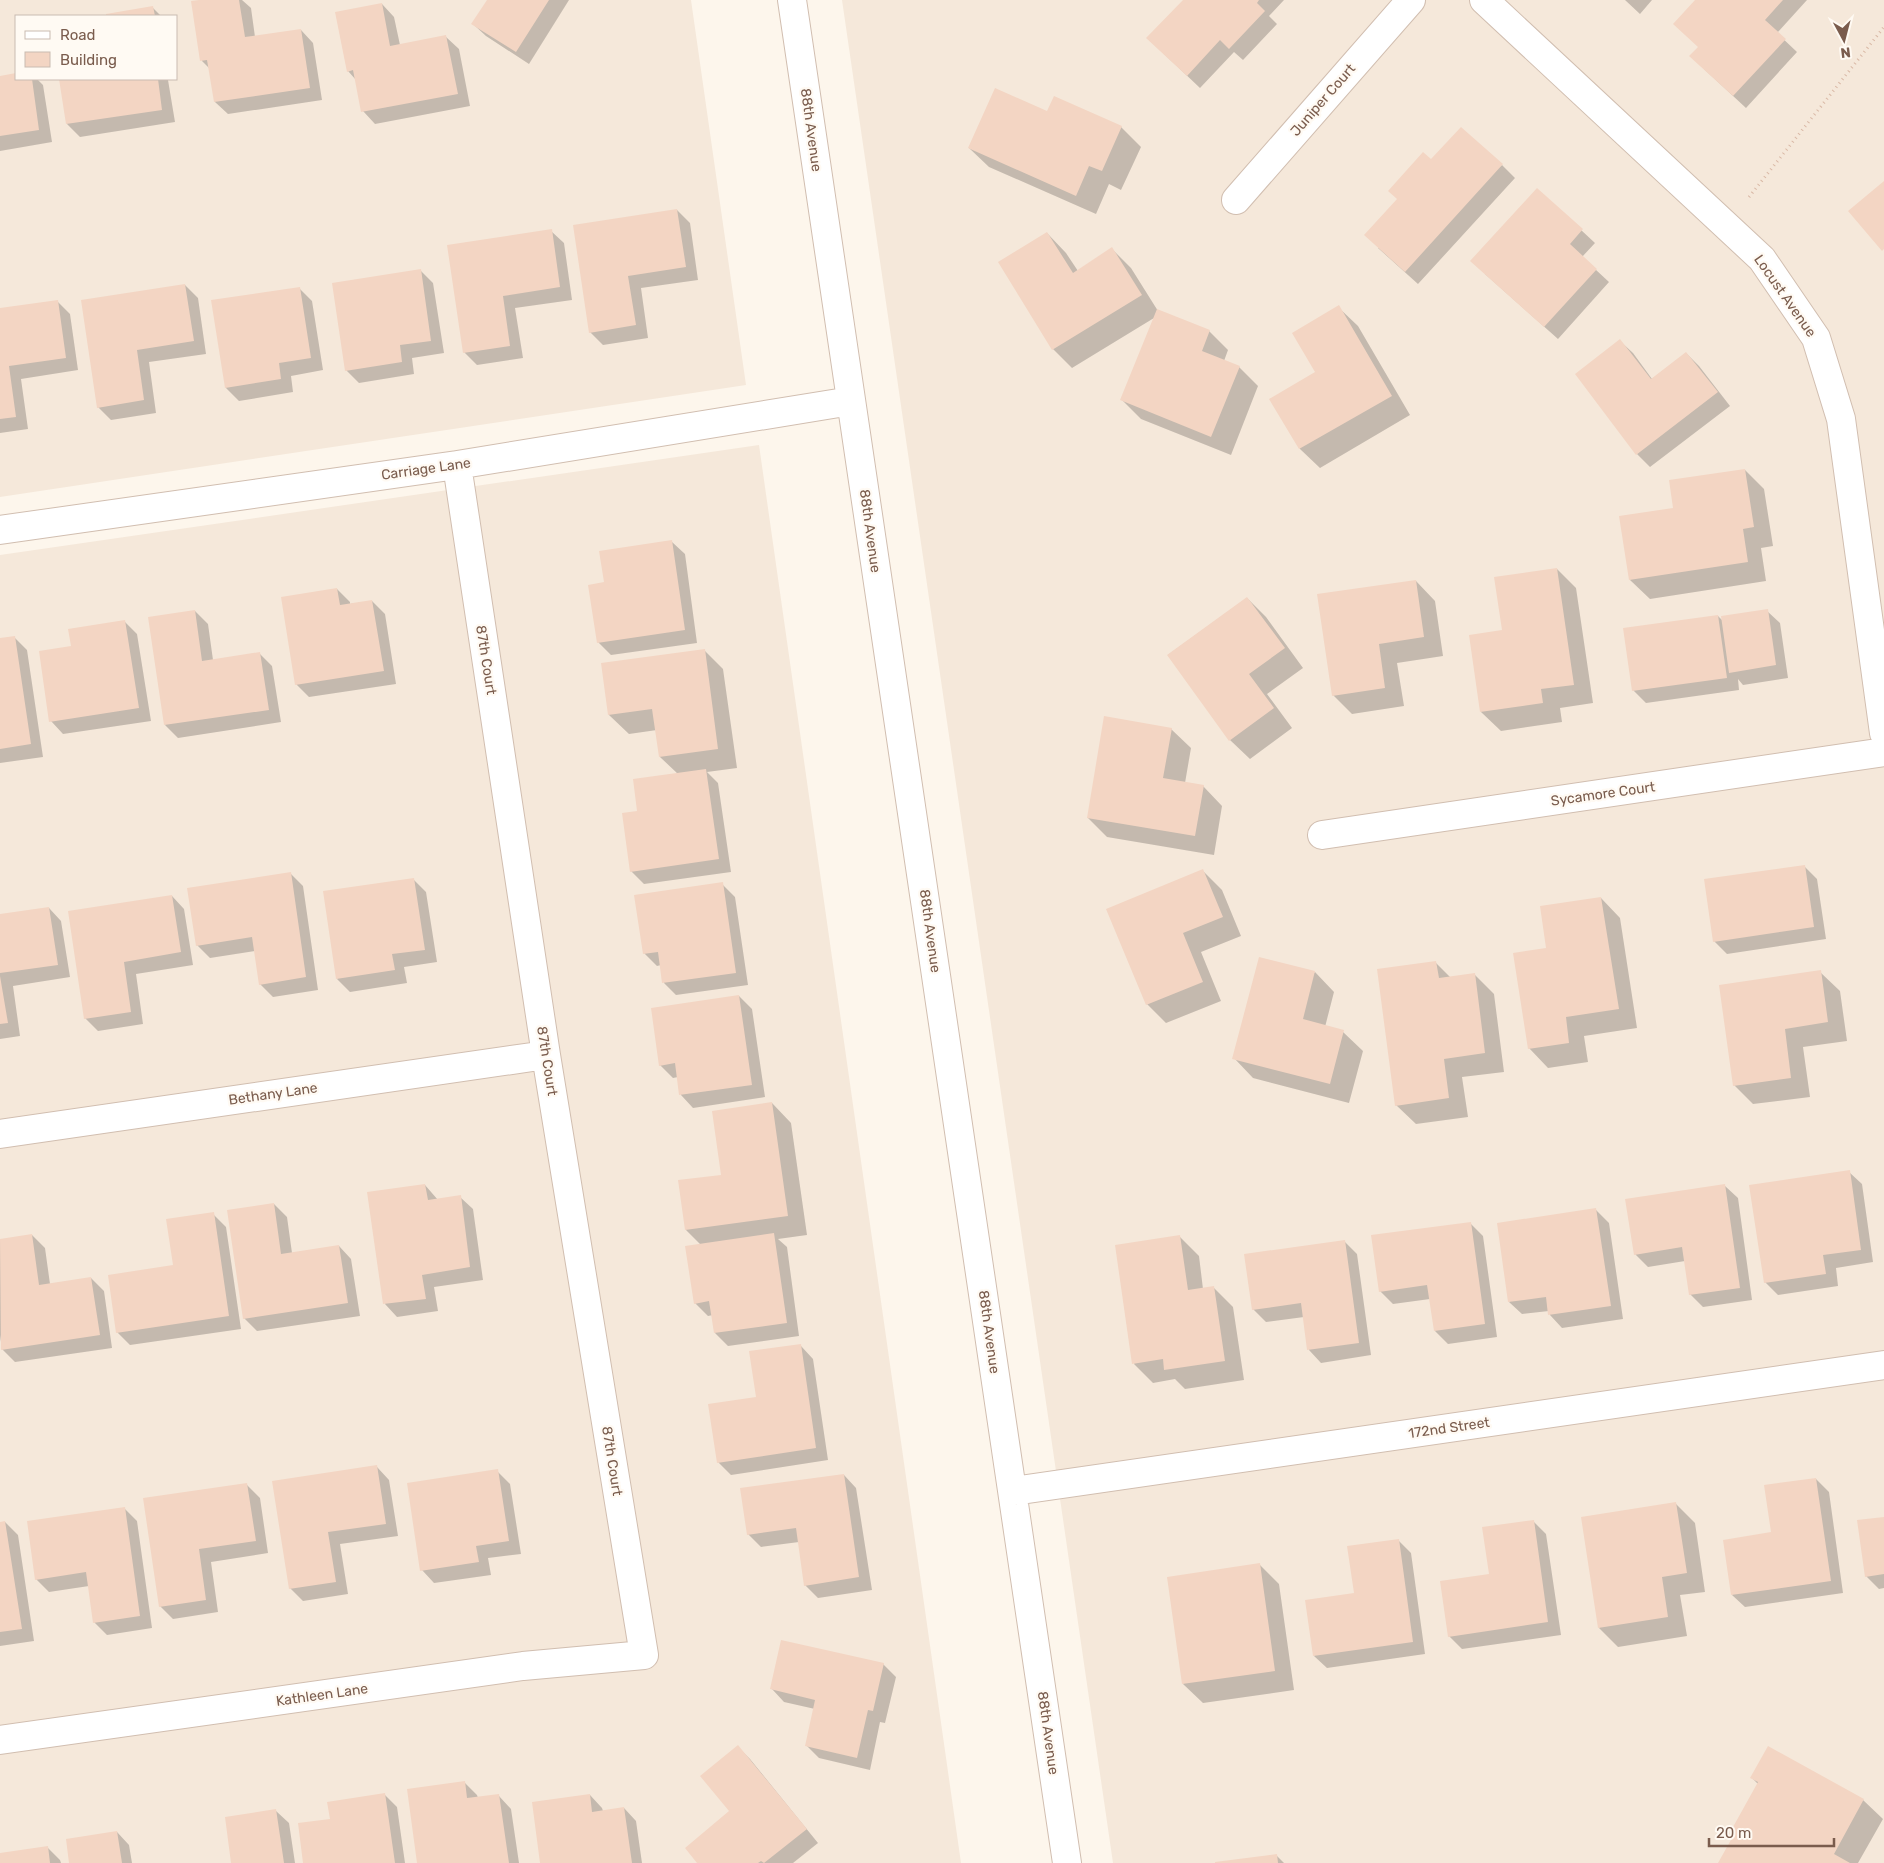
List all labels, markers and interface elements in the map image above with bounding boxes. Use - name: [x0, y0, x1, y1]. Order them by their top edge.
- legend: [15, 15, 178, 80]
- north arrow: [1819, 15, 1869, 65]
- text: Road: [60, 26, 96, 44]
- text: N: [1839, 43, 1852, 61]
- text: Building: [60, 51, 117, 69]
- street label: Juniper Court: [1287, 60, 1359, 140]
- street label: 88th Avenue: [797, 87, 825, 173]
- street label: Locust Avenue: [1750, 252, 1820, 341]
- street label: Carriage Lane: [380, 454, 472, 484]
- street label: 88th Avenue: [856, 488, 884, 574]
- street label: 87th Court: [472, 624, 500, 696]
- street label: Sycamore Court: [1550, 778, 1657, 810]
- street label: 88th Avenue: [916, 888, 944, 974]
- street label: 87th Court: [533, 1025, 561, 1097]
- street label: Bethany Lane: [227, 1079, 319, 1109]
- street label: 88th Avenue: [975, 1289, 1003, 1375]
- street label: 172nd Street: [1407, 1414, 1491, 1442]
- street label: 87th Court: [598, 1425, 626, 1497]
- street label: Kathleen Lane: [275, 1680, 369, 1710]
- street label: 88th Avenue: [1034, 1690, 1062, 1776]
- scale bar: [1709, 1816, 1834, 1848]
- text: 20 m: [1716, 1824, 1751, 1842]

